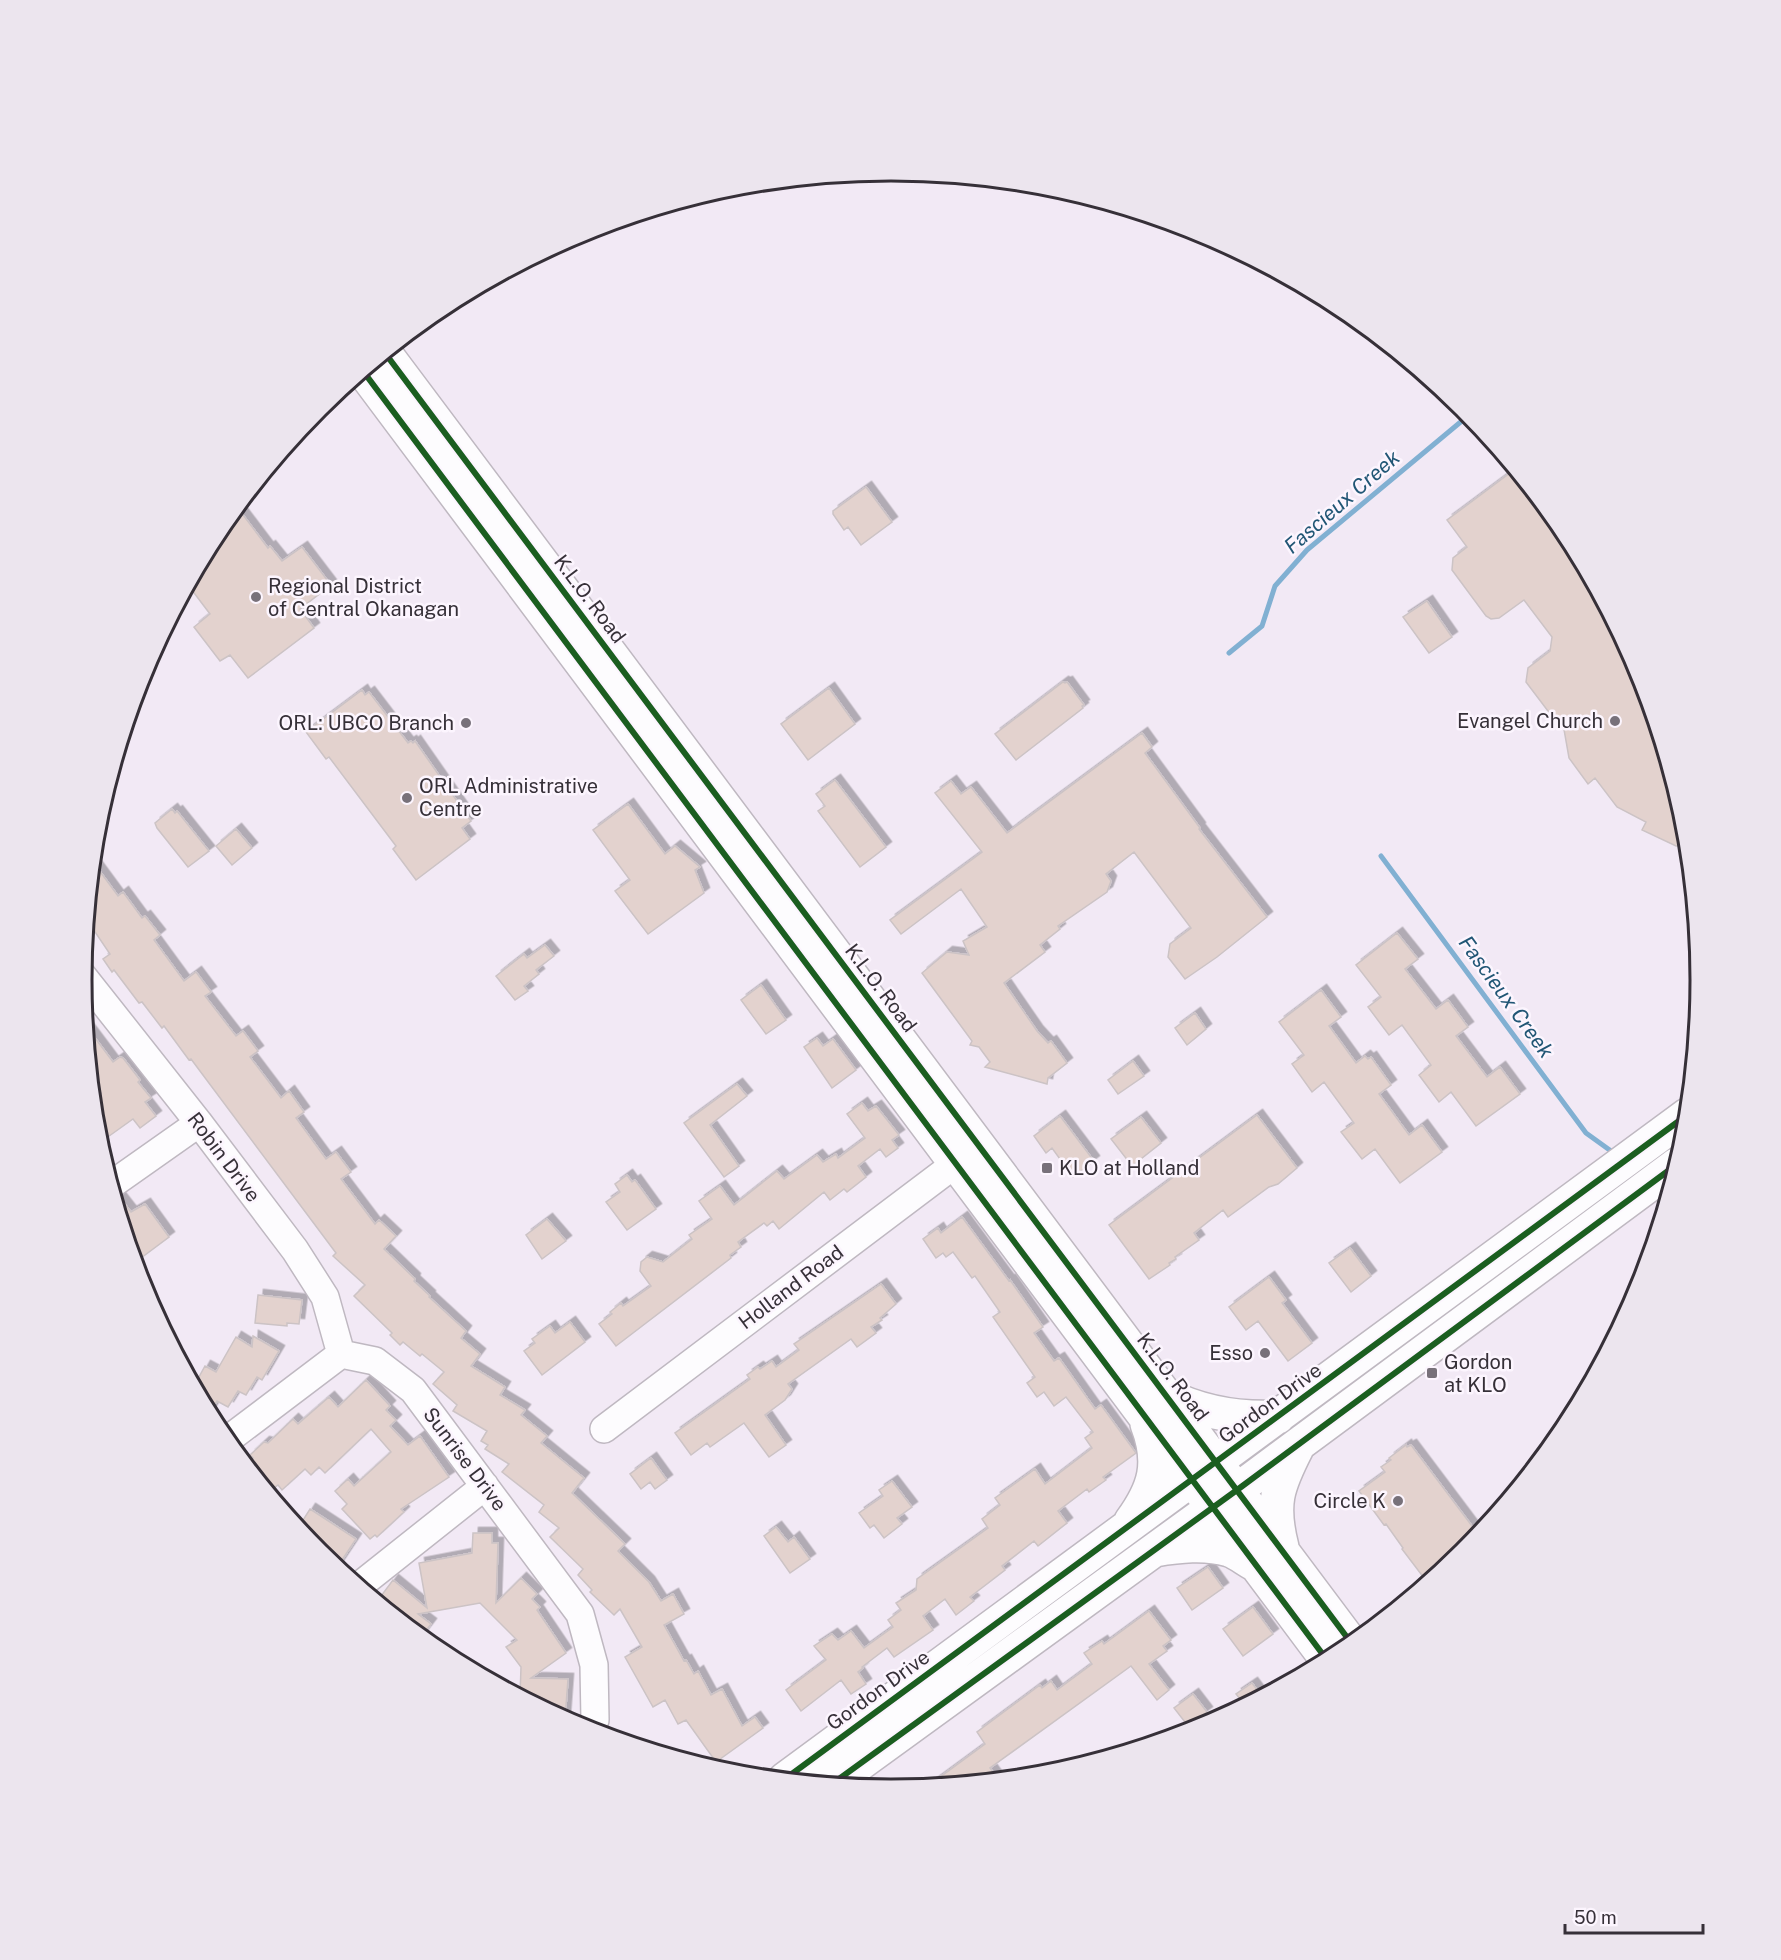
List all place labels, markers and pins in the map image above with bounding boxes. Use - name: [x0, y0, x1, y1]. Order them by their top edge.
- place label: Regional District of Central Okanagan: [268, 574, 459, 621]
- marker: Regional District of Central Okanagan: [249, 590, 263, 604]
- place label: Evangel Church: [1457, 709, 1603, 733]
- place label: ORL: UBCO Branch: [279, 711, 454, 735]
- marker: Evangel Church: [1608, 714, 1622, 728]
- marker: ORL: UBCO Branch: [459, 716, 473, 730]
- place label: ORL Administrative Centre: [419, 774, 598, 821]
- marker: ORL Administrative Centre: [400, 791, 414, 805]
- place label: KLO at Holland: [1059, 1156, 1199, 1180]
- marker: KLO at Holland: [1040, 1161, 1054, 1175]
- place label: Esso: [1209, 1341, 1253, 1365]
- marker: Esso: [1258, 1346, 1272, 1360]
- place label: Gordon at KLO: [1444, 1350, 1512, 1397]
- marker: Gordon at KLO: [1425, 1366, 1439, 1380]
- place label: Circle K: [1313, 1489, 1386, 1513]
- marker: Circle K: [1391, 1494, 1405, 1508]

